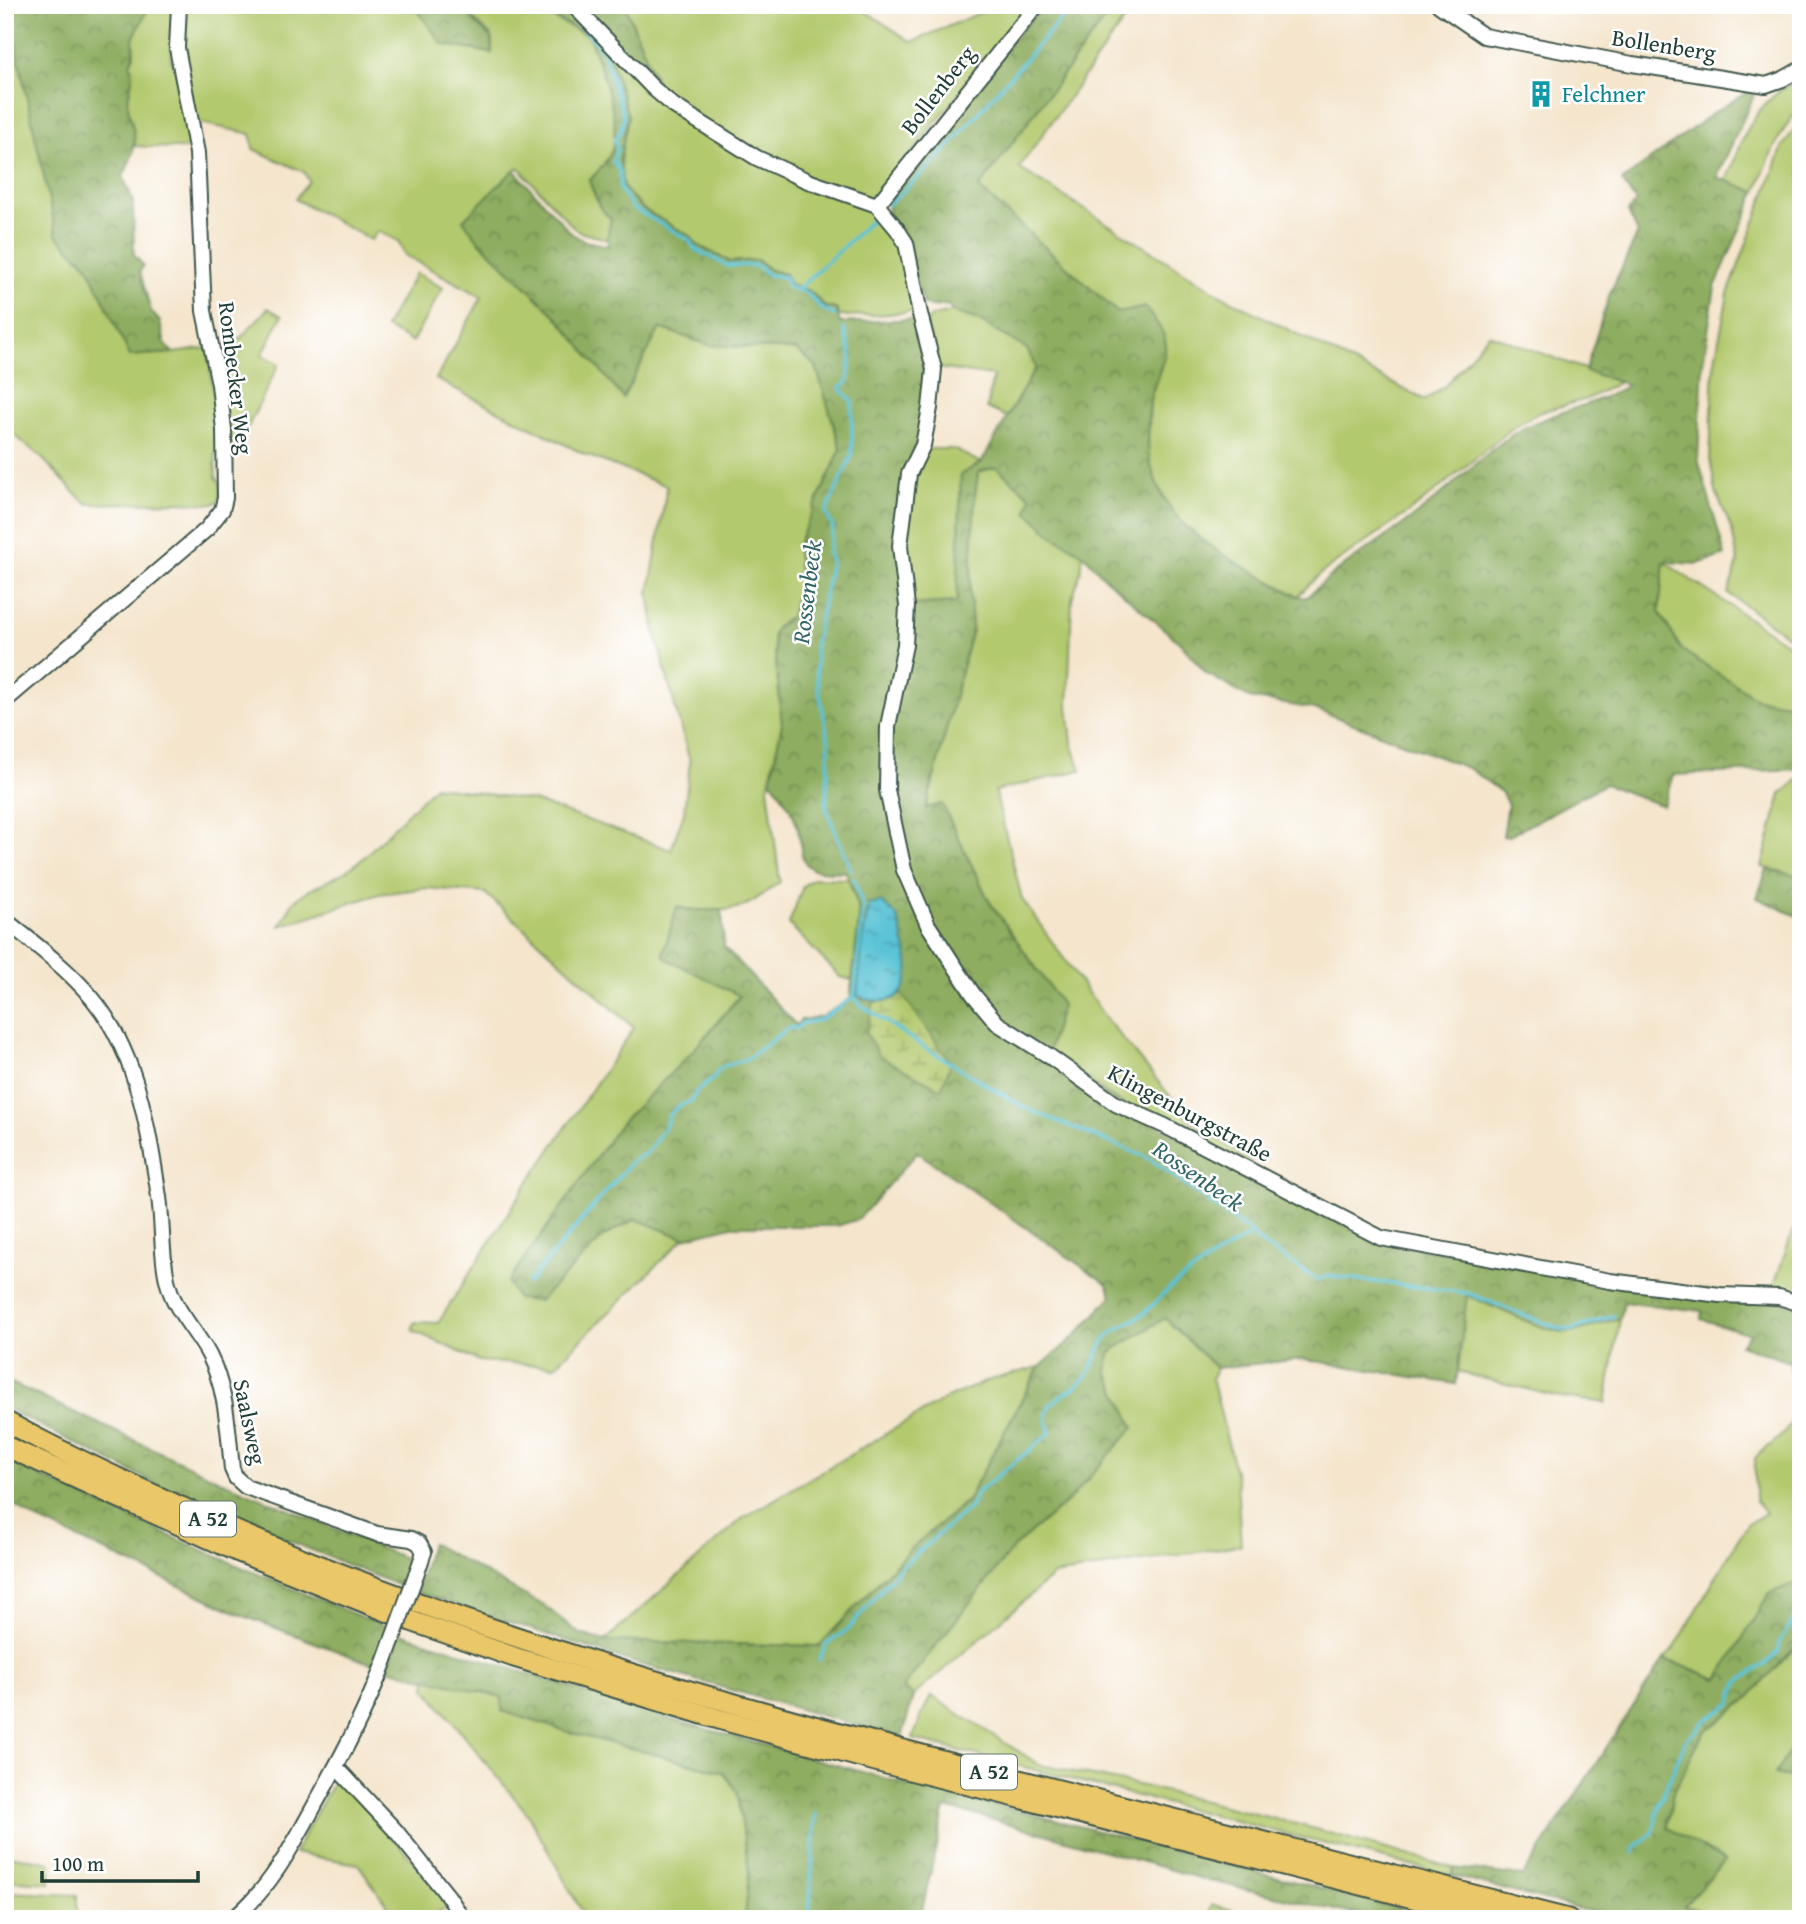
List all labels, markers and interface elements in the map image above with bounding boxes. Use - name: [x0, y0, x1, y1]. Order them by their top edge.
- street label: Bollenberg: [1610, 20, 1719, 69]
- street label: Bollenberg: [892, 38, 983, 141]
- place label: Felchner: [1562, 77, 1646, 110]
- building icon: Felchner: [1526, 79, 1556, 109]
- street label: Rombecker Weg: [211, 300, 262, 457]
- water label: Rossenbeck: [783, 538, 830, 646]
- street label: Klingenburgstraße: [1102, 1055, 1278, 1170]
- water label: Rossenbeck: [1145, 1131, 1251, 1220]
- street label: Saalsweg: [225, 1376, 276, 1468]
- road number: A 52: [180, 1502, 236, 1536]
- road number: A 52: [961, 1754, 1017, 1790]
- scale bar: [42, 1840, 198, 1884]
- text: 100 m: [52, 1848, 104, 1879]

